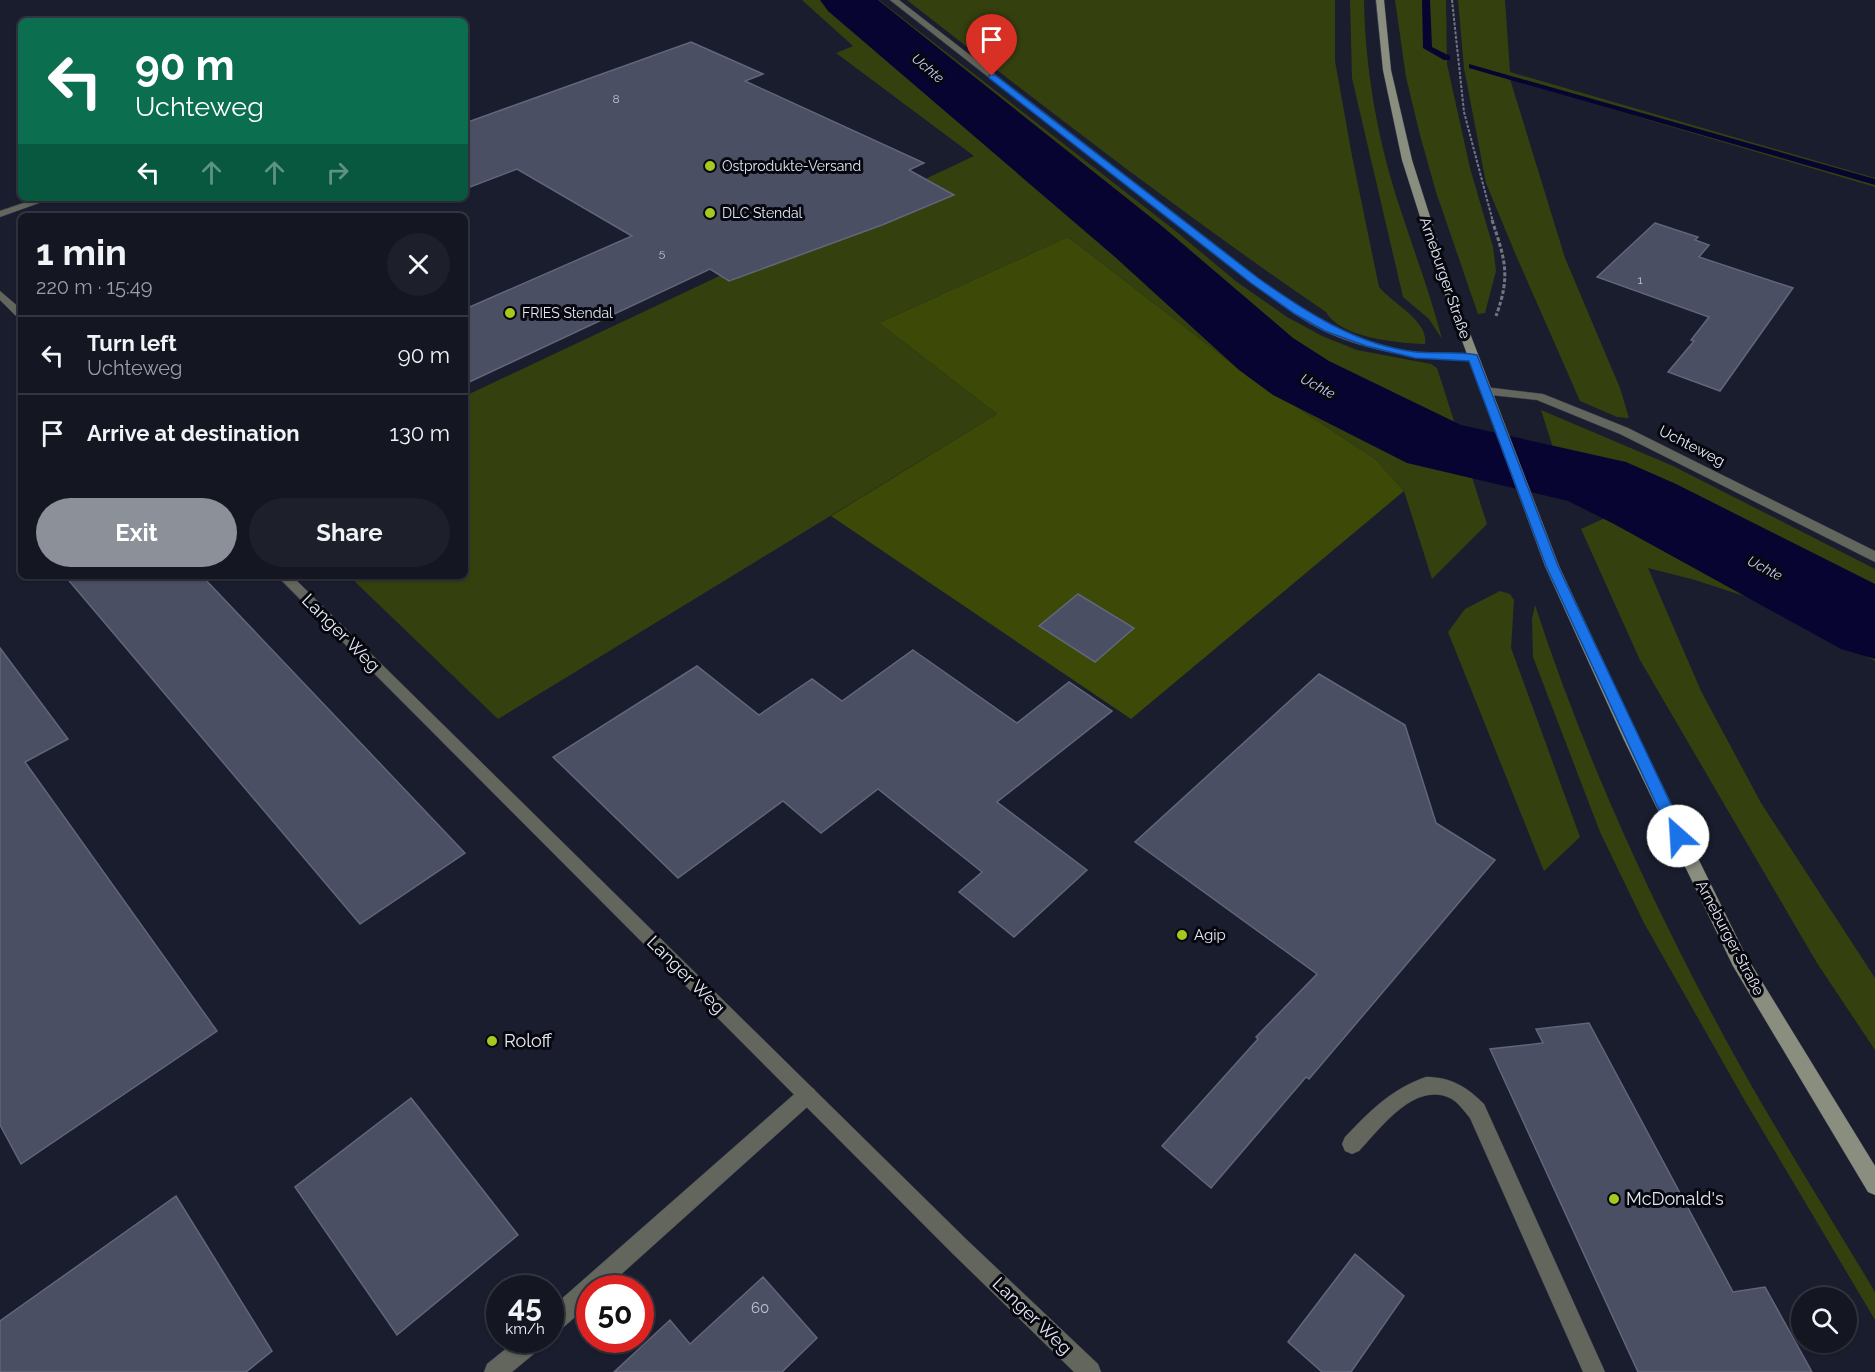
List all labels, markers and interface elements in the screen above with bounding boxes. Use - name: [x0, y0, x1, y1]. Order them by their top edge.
- pin: [966, 14, 1017, 76]
- icon: arrive: [975, 23, 1008, 56]
- text: 90 m: [135, 41, 235, 90]
- icon: left: [36, 42, 114, 120]
- water label: Uchte: [909, 50, 948, 86]
- text: Uchteweg: [135, 91, 264, 122]
- house number: 8: [612, 92, 620, 106]
- icon: left: [132, 156, 165, 189]
- icon: ahead: [195, 156, 228, 189]
- icon: ahead: [258, 156, 291, 189]
- icon: right: [321, 156, 354, 189]
- place label: Ostprodukte-Versand: [722, 158, 861, 174]
- marker: Ostprodukte-Versand: [703, 159, 717, 173]
- place label: DLC Stendal: [722, 205, 803, 221]
- marker: DLC Stendal: [703, 206, 717, 220]
- street label: Arneburger Straße: [1416, 215, 1474, 341]
- text: 1 min: [36, 231, 127, 273]
- button: close: [387, 233, 450, 296]
- house number: 5: [659, 246, 666, 260]
- house number: 1: [1637, 273, 1643, 287]
- text: 220 m · 15:49: [36, 275, 152, 299]
- place label: FRIES Stendal: [522, 305, 613, 321]
- marker: FRIES Stendal: [503, 306, 517, 320]
- text: Turn left: [87, 330, 177, 356]
- icon: left: [36, 339, 69, 372]
- text: 90 m: [398, 342, 450, 368]
- text: Uchteweg: [87, 356, 182, 380]
- water label: Uchte: [1298, 370, 1339, 402]
- icon: arrive: [36, 417, 69, 450]
- text: Arrive at destination: [87, 420, 300, 446]
- text: 130 m: [390, 420, 450, 446]
- street label: Uchteweg: [1656, 422, 1728, 470]
- button: Exit: [36, 498, 237, 567]
- button: Share: [249, 498, 450, 567]
- water label: Uchte: [1745, 552, 1786, 584]
- street label: Langer Weg: [298, 589, 385, 676]
- position arrow: [1646, 804, 1710, 868]
- street label: Arneburger Straße: [1692, 878, 1768, 999]
- place label: Agip: [1194, 926, 1226, 944]
- marker: Agip: [1175, 928, 1189, 942]
- street label: Langer Weg: [643, 931, 730, 1018]
- place label: Roloff: [504, 1030, 553, 1051]
- marker: Roloff: [485, 1034, 499, 1048]
- place label: McDonald's: [1626, 1188, 1724, 1209]
- marker: McDonald's: [1607, 1192, 1621, 1206]
- street label: Langer Weg: [988, 1273, 1076, 1359]
- speed limit sign: 50: [576, 1275, 654, 1353]
- map controls: [1791, 1287, 1857, 1353]
- button: search: [1791, 1287, 1857, 1353]
- text: 45: [508, 1289, 542, 1324]
- house number: 60: [751, 1299, 769, 1317]
- text: km/h: [505, 1320, 545, 1338]

